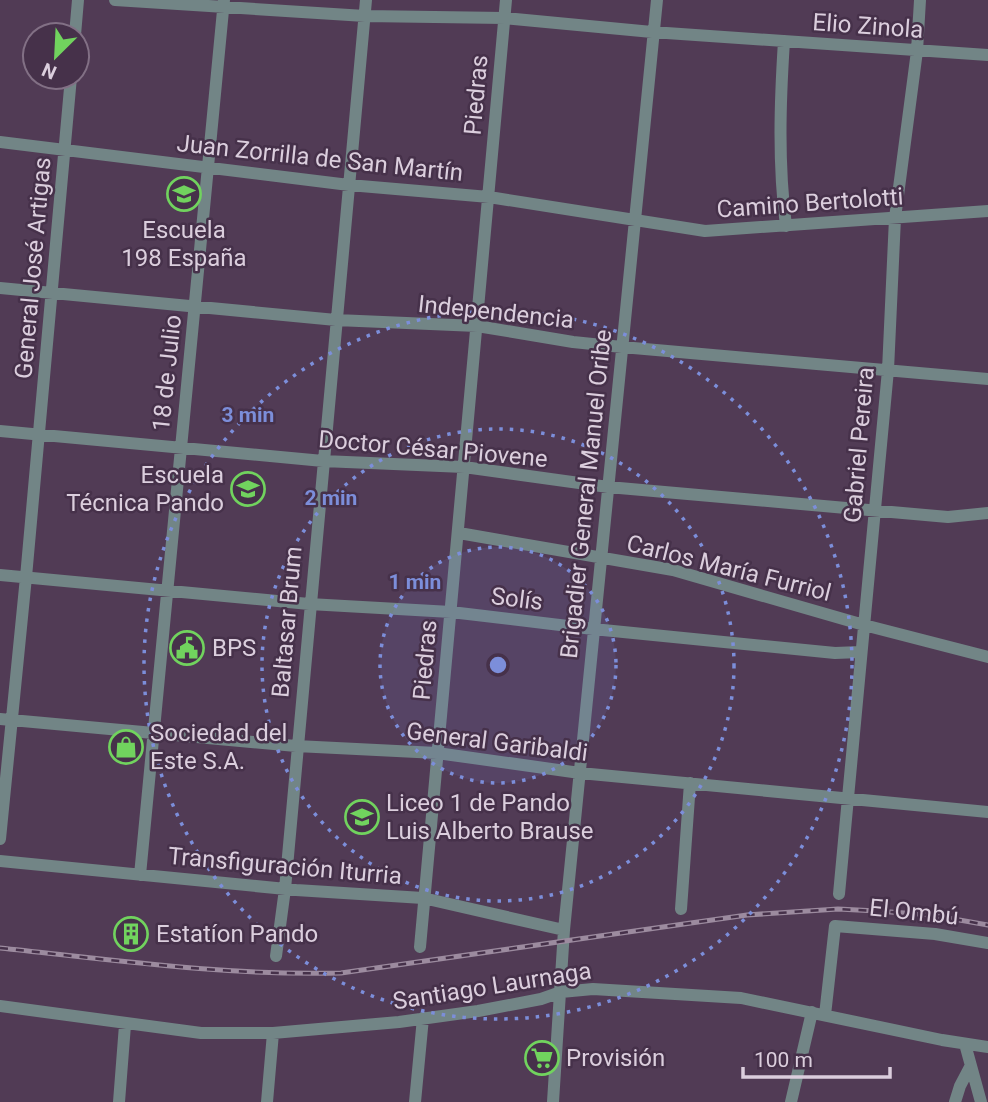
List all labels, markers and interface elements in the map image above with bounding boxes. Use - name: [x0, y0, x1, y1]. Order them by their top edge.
- street label: Elio Zinola: [812, 8, 924, 44]
- north arrow: [21, 21, 91, 91]
- street label: Piedras: [459, 54, 493, 136]
- text: N: [38, 58, 60, 84]
- street label: Juan Zorrilla de San Martín: [175, 129, 465, 187]
- street label: General José Artigas: [9, 156, 57, 380]
- school or university icon: Escuela 198 España: [165, 175, 203, 213]
- street label: Camino Bertolotti: [716, 183, 904, 223]
- place label: Escuela 198 España: [121, 216, 247, 272]
- street label: Independencia: [417, 290, 575, 334]
- street label: 18 de Julio: [147, 313, 187, 433]
- street label: Brigadier General Manuel Oribe: [555, 328, 617, 660]
- street label: Gabriel Pereira: [838, 366, 880, 524]
- text: 3 min: [222, 403, 274, 427]
- street label: Doctor César Piovene: [317, 425, 549, 473]
- place label: Escuela Técnica Pando: [66, 461, 224, 517]
- school or university icon: Escuela Técnica Pando: [229, 470, 267, 508]
- text: 2 min: [305, 486, 357, 510]
- street label: Carlos María Furriol: [624, 529, 834, 607]
- street label: Baltasar Brum: [266, 545, 308, 699]
- text: 1 min: [389, 570, 441, 594]
- street label: Solís: [489, 582, 545, 616]
- street label: Piedras: [408, 619, 442, 701]
- public building icon: BPS: [168, 629, 206, 667]
- place label: BPS: [212, 634, 256, 662]
- centre of rings: [486, 653, 510, 677]
- street label: General Garibaldi: [405, 717, 589, 767]
- place label: Sociedad del Este S.A.: [150, 719, 287, 775]
- shop icon: Sociedad del Este S.A.: [107, 728, 145, 766]
- place label: Liceo 1 de Pando Luis Alberto Brause: [386, 789, 594, 845]
- school or university icon: Liceo 1 de Pando Luis Alberto Brause: [343, 798, 381, 836]
- street label: Transfiguración Iturria: [167, 842, 403, 890]
- street label: El Ombú: [868, 893, 960, 931]
- building icon: Estatíon Pando: [112, 915, 150, 953]
- place label: Estatíon Pando: [156, 920, 318, 948]
- street label: Santiago Laurnaga: [391, 956, 593, 1016]
- scale bar: [743, 1036, 890, 1080]
- supermarket icon: Provisión: [523, 1039, 561, 1077]
- place label: Provisión: [566, 1044, 665, 1072]
- text: 100 m: [754, 1048, 813, 1072]

